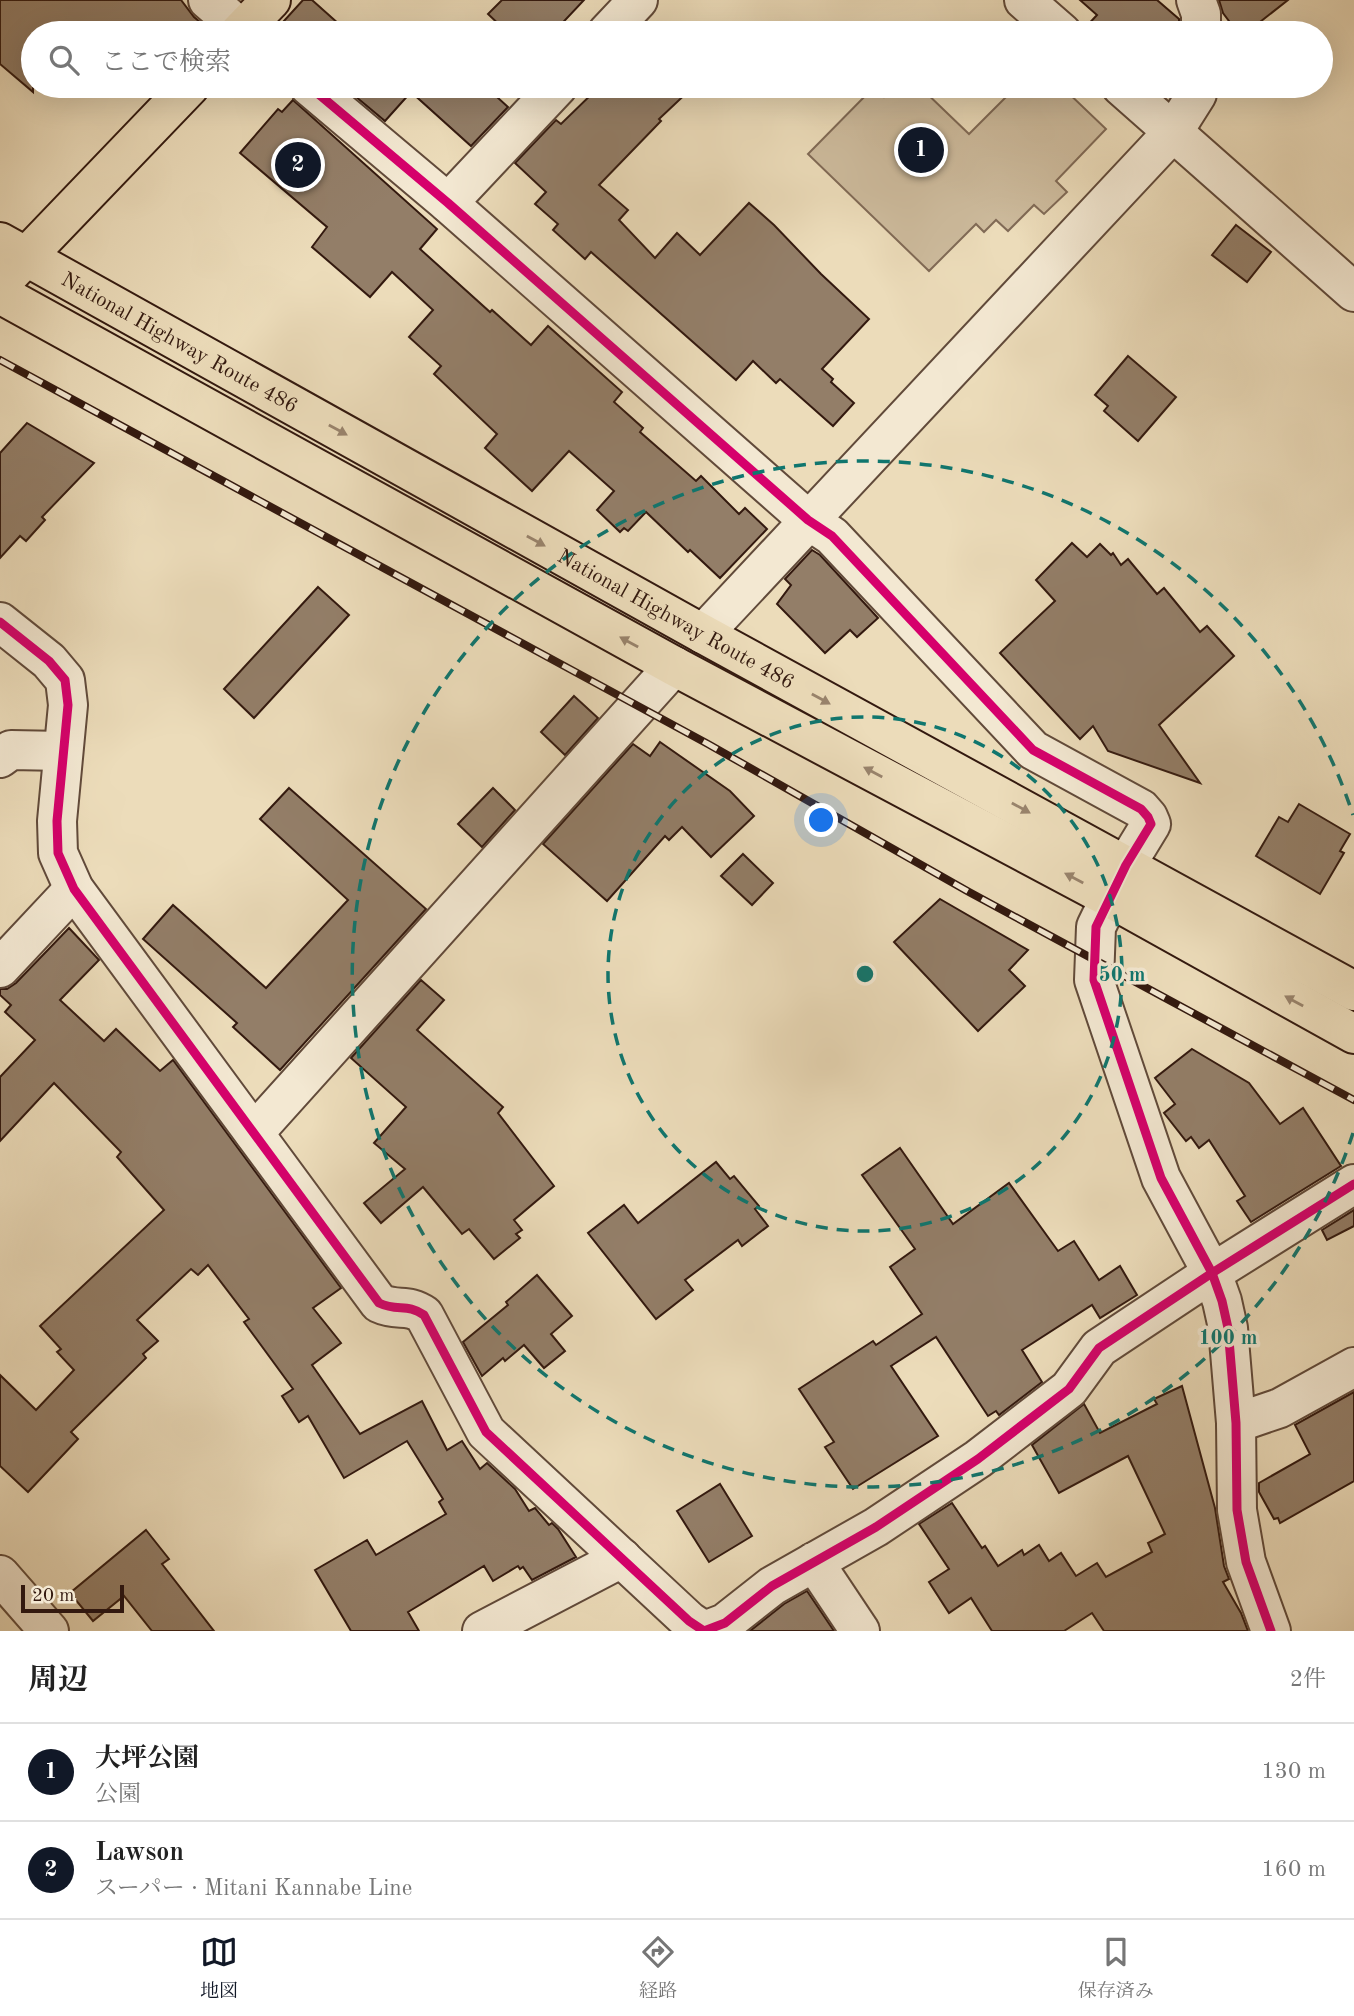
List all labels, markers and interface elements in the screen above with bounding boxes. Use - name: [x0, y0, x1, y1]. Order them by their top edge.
- search box: [21, 21, 1333, 98]
- icon: search: [45, 41, 83, 79]
- text: ここで検索: [101, 50, 231, 76]
- pin: 1: [898, 124, 944, 176]
- pin: 2: [275, 139, 321, 191]
- street label: National Highway Route 486: [57, 269, 301, 418]
- one-way arrow: [328, 424, 347, 436]
- one-way arrow: [527, 535, 546, 547]
- street label: National Highway Route 486: [553, 546, 797, 694]
- one-way arrow: [619, 636, 639, 648]
- one-way arrow: [811, 693, 831, 705]
- one-way arrow: [863, 766, 883, 778]
- one-way arrow: [1011, 802, 1031, 814]
- your location: [804, 803, 838, 837]
- one-way arrow: [1064, 873, 1084, 884]
- centre of rings: [853, 962, 877, 986]
- text: 50 m: [1098, 965, 1146, 986]
- one-way arrow: [1285, 995, 1304, 1007]
- text: 100 m: [1198, 1328, 1258, 1349]
- scale bar: [21, 1582, 124, 1614]
- text: 20 m: [32, 1587, 74, 1606]
- text: 周辺: [28, 1666, 88, 1696]
- text: 2件: [1290, 1668, 1326, 1691]
- text: 大坪公園: [95, 1746, 199, 1772]
- text: 1: [44, 1760, 58, 1783]
- text: 130 m: [1261, 1760, 1326, 1783]
- text: 公園: [95, 1783, 141, 1806]
- text: Lawson: [95, 1840, 184, 1866]
- text: 2: [44, 1858, 58, 1881]
- text: 160 m: [1261, 1858, 1326, 1881]
- text: スーパー · Mitani Kannabe Line: [95, 1877, 412, 1900]
- tab: 地図: [200, 1933, 238, 2004]
- tab: 経路: [639, 1933, 677, 2004]
- tab: 保存済み: [1078, 1933, 1154, 2004]

